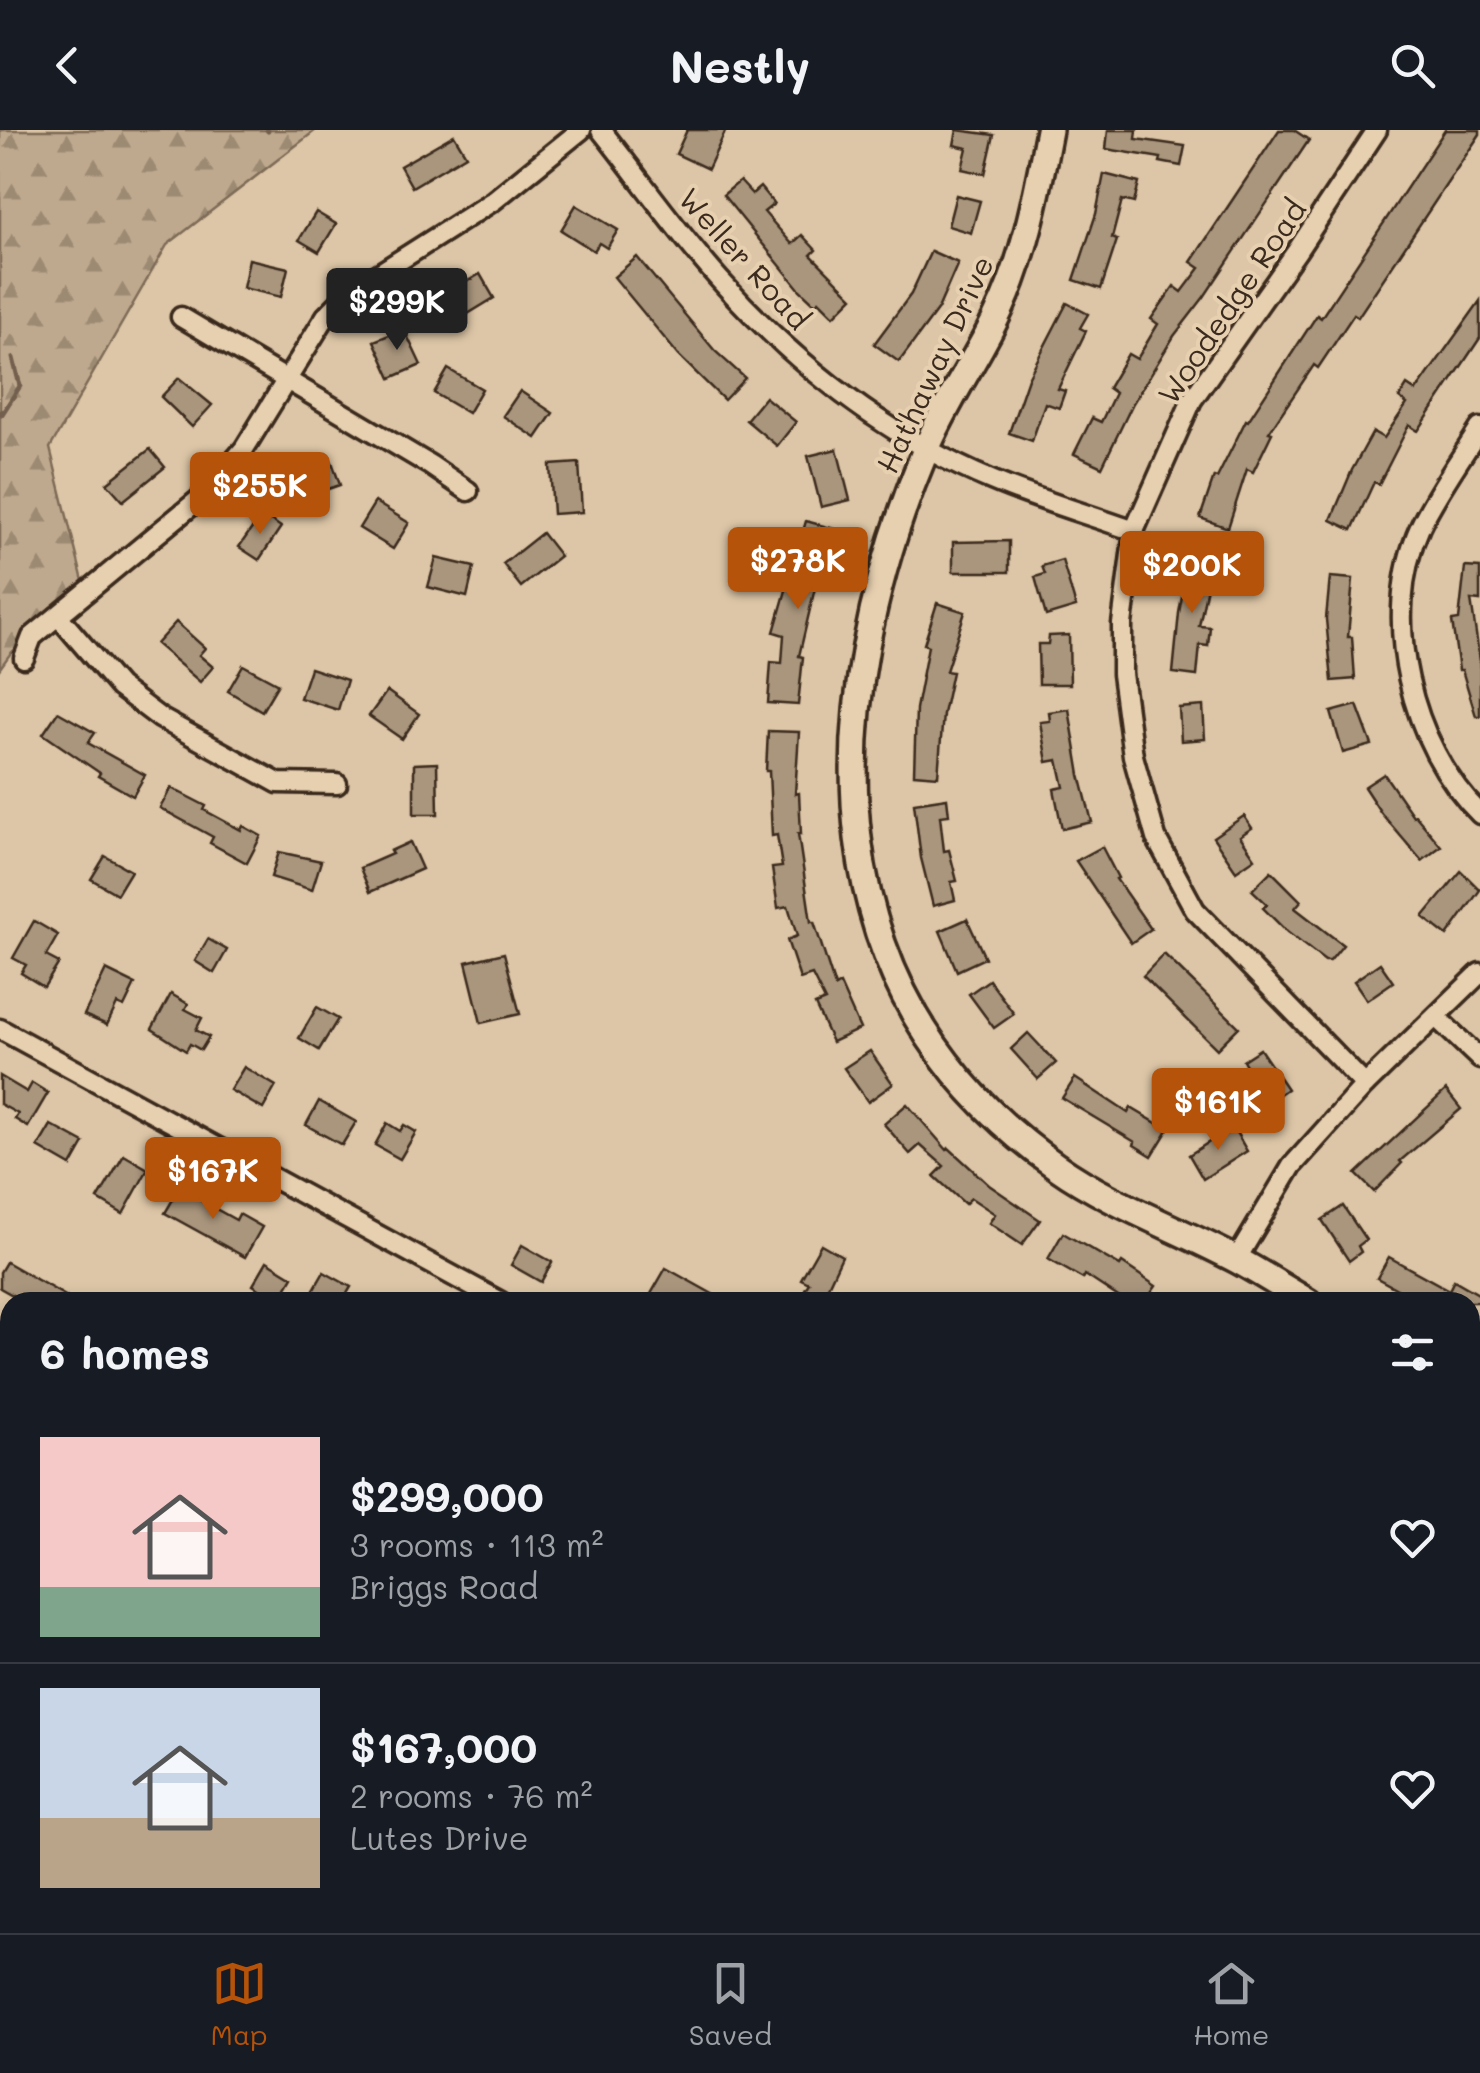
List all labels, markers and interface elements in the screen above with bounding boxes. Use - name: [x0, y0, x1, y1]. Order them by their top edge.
- text: Nestly: [670, 36, 810, 94]
- icon: back: [40, 38, 95, 93]
- icon: search: [1385, 38, 1440, 93]
- street label: Weller Road: [671, 179, 819, 337]
- street label: Woodedge Road: [1148, 191, 1314, 411]
- street label: Hathaway Drive: [866, 249, 1002, 479]
- pin: $299K: [327, 268, 467, 353]
- text: $299K: [348, 279, 446, 321]
- pin: $255K: [190, 452, 330, 537]
- text: $255K: [212, 463, 308, 505]
- pin: $278K: [728, 527, 868, 612]
- pin: $200K: [1122, 531, 1262, 616]
- text: $278K: [750, 538, 846, 580]
- text: $200K: [1142, 542, 1242, 584]
- pin: $161K: [1148, 1068, 1288, 1153]
- text: $161K: [1174, 1079, 1262, 1121]
- pin: $167K: [143, 1137, 283, 1222]
- text: $167K: [167, 1148, 259, 1190]
- text: 6 homes: [40, 1325, 210, 1380]
- icon: filters: [1385, 1325, 1440, 1380]
- text: $299,000: [350, 1468, 544, 1523]
- icon: home: [120, 1477, 240, 1597]
- icon: heart: [1385, 1510, 1440, 1565]
- text: 3 rooms · 113 m²: [350, 1523, 604, 1565]
- text: Briggs Road: [350, 1565, 538, 1607]
- text: $167,000: [350, 1719, 537, 1774]
- icon: home: [120, 1728, 240, 1848]
- icon: heart: [1385, 1761, 1440, 1816]
- text: 2 rooms · 76 m²: [350, 1774, 593, 1816]
- text: Lutes Drive: [350, 1816, 529, 1858]
- tab: Map: [211, 1956, 268, 2052]
- tab: Saved: [689, 1956, 772, 2052]
- tab: Home: [1193, 1956, 1269, 2052]

